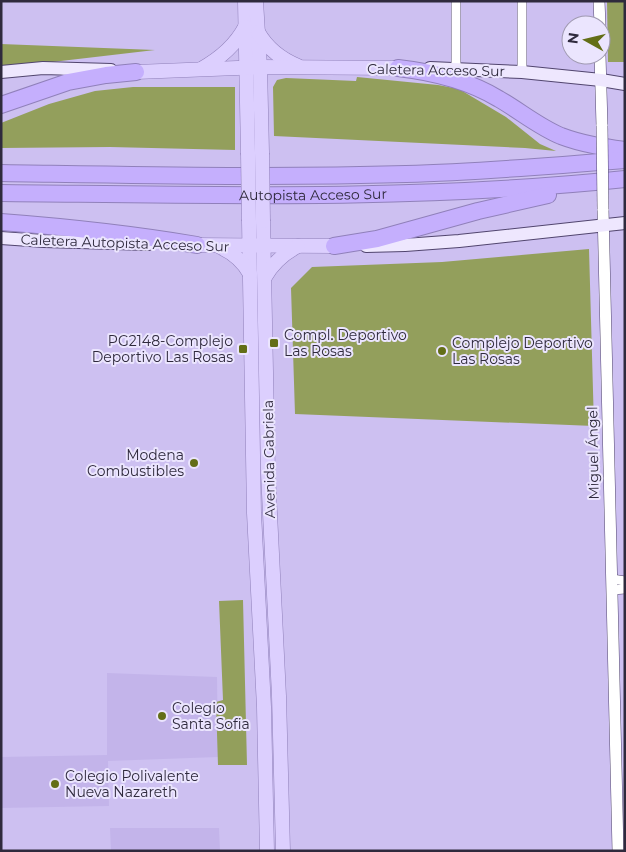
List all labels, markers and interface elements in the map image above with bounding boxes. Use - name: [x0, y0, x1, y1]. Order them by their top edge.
- north arrow: [561, 15, 611, 65]
- text: N: [563, 31, 583, 45]
- street label: Caletera Acceso Sur: [367, 60, 506, 80]
- street label: Autopista Acceso Sur: [239, 185, 388, 204]
- street label: Caletera Autopista Acceso Sur: [20, 230, 230, 256]
- place label: Compl. Deportivo Las Rosas: [284, 326, 407, 360]
- place label: PG2148-Complejo Deportivo Las Rosas: [92, 332, 233, 366]
- place label: Complejo Deportivo Las Rosas: [452, 334, 593, 368]
- marker: Compl. Deportivo Las Rosas: [268, 337, 280, 349]
- marker: PG2148-Complejo Deportivo Las Rosas: [237, 343, 249, 355]
- marker: Complejo Deportivo Las Rosas: [436, 345, 448, 357]
- street label: Avenida Gabriela: [259, 400, 279, 518]
- street label: Miguel Ángel: [583, 406, 603, 500]
- place label: Modena Combustibles: [87, 446, 184, 480]
- marker: Modena Combustibles: [188, 457, 200, 469]
- place label: Colegio Santa Sofia: [172, 699, 250, 733]
- marker: Colegio Santa Sofia: [156, 710, 168, 722]
- place label: Colegio Polivalente Nueva Nazareth: [65, 767, 199, 801]
- marker: Colegio Polivalente Nueva Nazareth: [49, 778, 61, 790]

